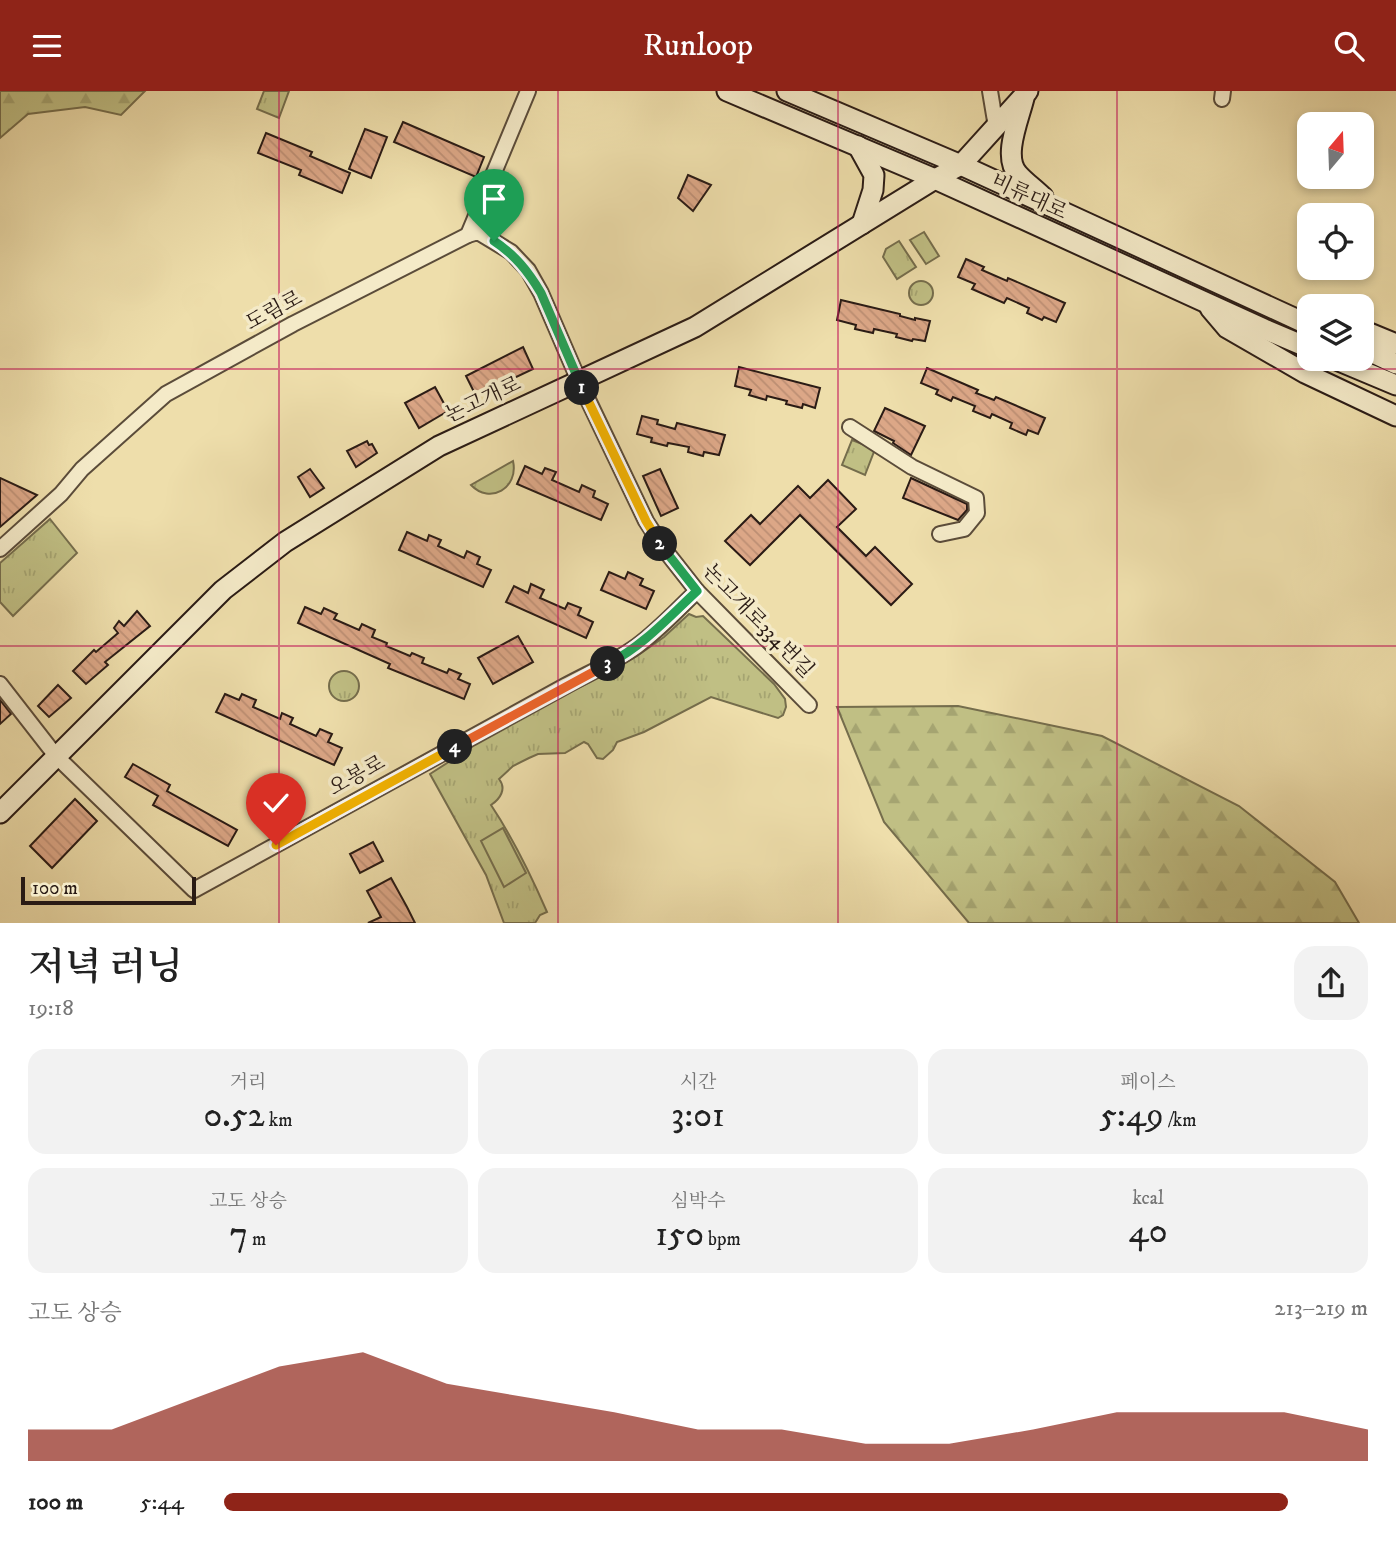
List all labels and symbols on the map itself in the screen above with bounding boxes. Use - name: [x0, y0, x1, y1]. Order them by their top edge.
- north arrow: [1297, 112, 1374, 189]
- street label: 비류대로: [987, 168, 1071, 226]
- pin: [464, 169, 524, 241]
- street label: 도림로: [241, 285, 307, 337]
- street label: 논고개로: [441, 371, 525, 429]
- pin: 1: [564, 371, 600, 405]
- pin: 2: [642, 526, 678, 561]
- street label: 논고개로334번길: [697, 558, 819, 684]
- pin: 3: [590, 647, 626, 681]
- pin: 4: [438, 729, 472, 765]
- street label: 오봉로: [324, 750, 390, 802]
- pin: [246, 773, 306, 845]
- scale bar: [21, 874, 196, 906]

